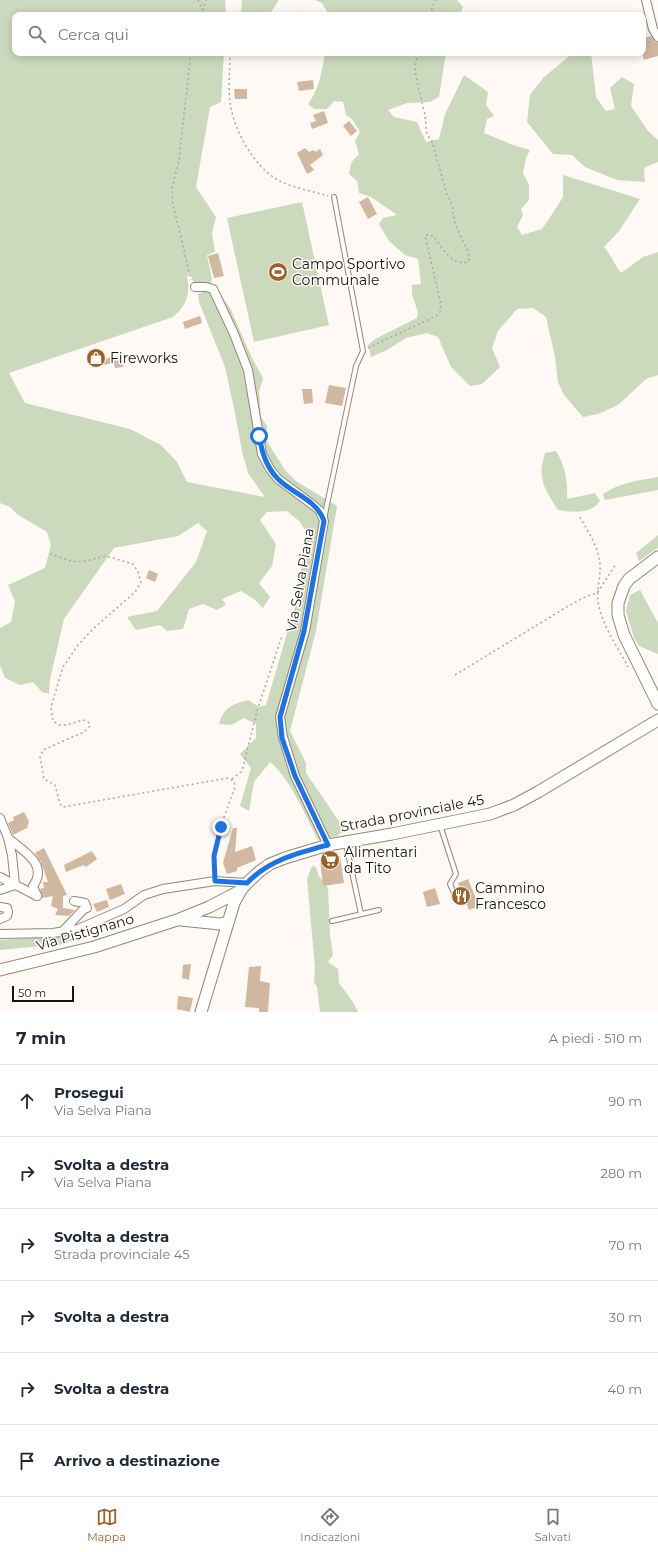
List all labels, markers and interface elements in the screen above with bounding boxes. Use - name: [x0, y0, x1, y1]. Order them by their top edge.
- search box: [12, 12, 646, 56]
- icon: search: [26, 23, 48, 45]
- text: Cerca qui: [58, 25, 129, 44]
- place label: Campo Sportivo Communale: [292, 255, 405, 289]
- sports icon: Campo Sportivo Communale: [267, 261, 289, 283]
- shop icon: Fireworks: [85, 347, 107, 369]
- place label: Fireworks: [110, 349, 178, 367]
- route start: [250, 427, 268, 445]
- street label: Via Selva Piana: [282, 527, 318, 633]
- street label: Strada provinciale 45: [339, 790, 486, 836]
- route end: [212, 818, 230, 836]
- place label: Alimentari da Tito: [344, 843, 417, 877]
- supermarket icon: Alimentari da Tito: [319, 849, 341, 871]
- place label: Cammino Francesco: [475, 879, 546, 913]
- restaurant icon: Cammino Francesco: [450, 885, 472, 907]
- street label: Via Pistignano: [34, 909, 136, 955]
- scale bar: [12, 984, 74, 1003]
- text: 50 m: [18, 986, 46, 1000]
- text: 7 min: [16, 1028, 66, 1048]
- text: A piedi · 510 m: [549, 1030, 642, 1046]
- text: Prosegui: [54, 1083, 124, 1102]
- icon: ahead: [16, 1090, 38, 1112]
- text: 90 m: [608, 1093, 642, 1109]
- text: Via Selva Piana: [54, 1102, 152, 1118]
- text: Svolta a destra: [54, 1155, 169, 1174]
- icon: right: [16, 1162, 38, 1184]
- text: 280 m: [601, 1165, 642, 1181]
- text: Via Selva Piana: [54, 1174, 152, 1190]
- text: Svolta a destra: [54, 1227, 169, 1246]
- icon: right: [16, 1234, 38, 1256]
- text: 70 m: [609, 1237, 642, 1253]
- text: Strada provinciale 45: [54, 1246, 190, 1262]
- icon: right: [16, 1306, 38, 1328]
- text: Svolta a destra: [54, 1307, 169, 1326]
- text: 30 m: [609, 1309, 642, 1325]
- icon: right: [16, 1378, 38, 1400]
- text: Svolta a destra: [54, 1379, 169, 1398]
- text: 40 m: [608, 1381, 642, 1397]
- icon: arrive: [16, 1450, 38, 1472]
- text: Arrivo a destinazione: [54, 1451, 220, 1470]
- tab: Mappa: [87, 1506, 126, 1544]
- tab: Indicazioni: [300, 1506, 360, 1544]
- tab: Salvati: [535, 1506, 571, 1544]

